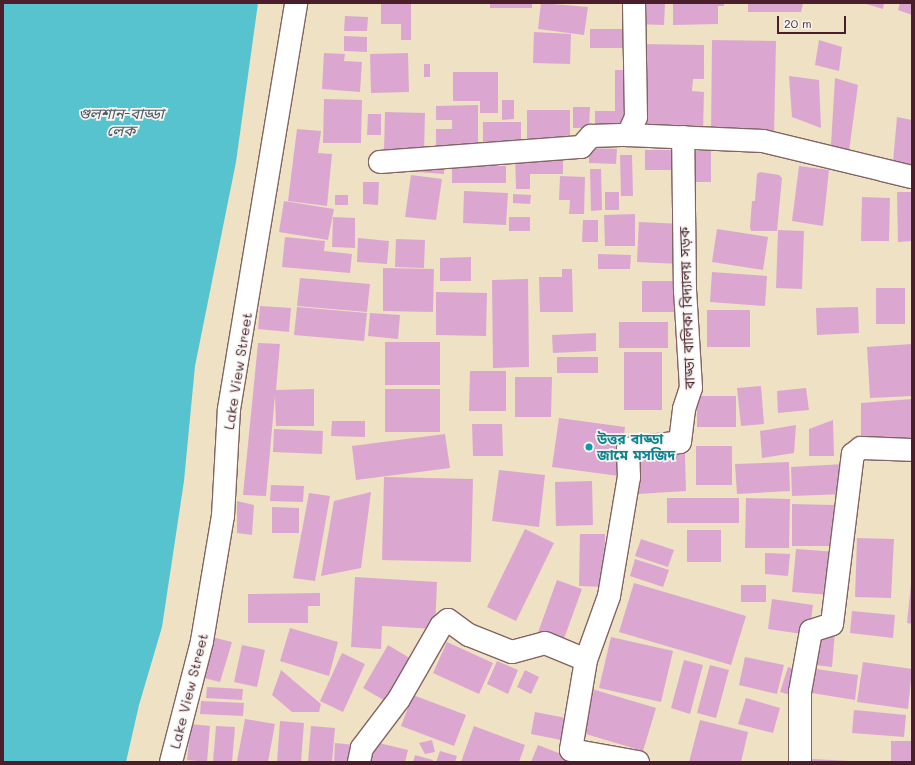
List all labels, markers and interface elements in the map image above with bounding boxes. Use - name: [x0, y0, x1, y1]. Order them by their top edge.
- scale bar: [779, 8, 848, 34]
- text: 20 m: [784, 15, 812, 31]
- water label: গুলশান-বাড্ডা লেক: [78, 104, 164, 139]
- street label: বাড্ডা বালিকা বিদ্যালয় সড়ক: [676, 227, 698, 389]
- street label: Lake View Street: [220, 311, 256, 431]
- place label: উত্তর বাড্ডা জামে মসজিদ: [597, 431, 675, 464]
- marker: উত্তর বাড্ডা জামে মসজিদ: [584, 442, 594, 452]
- street label: Lake View Street: [167, 631, 211, 751]

